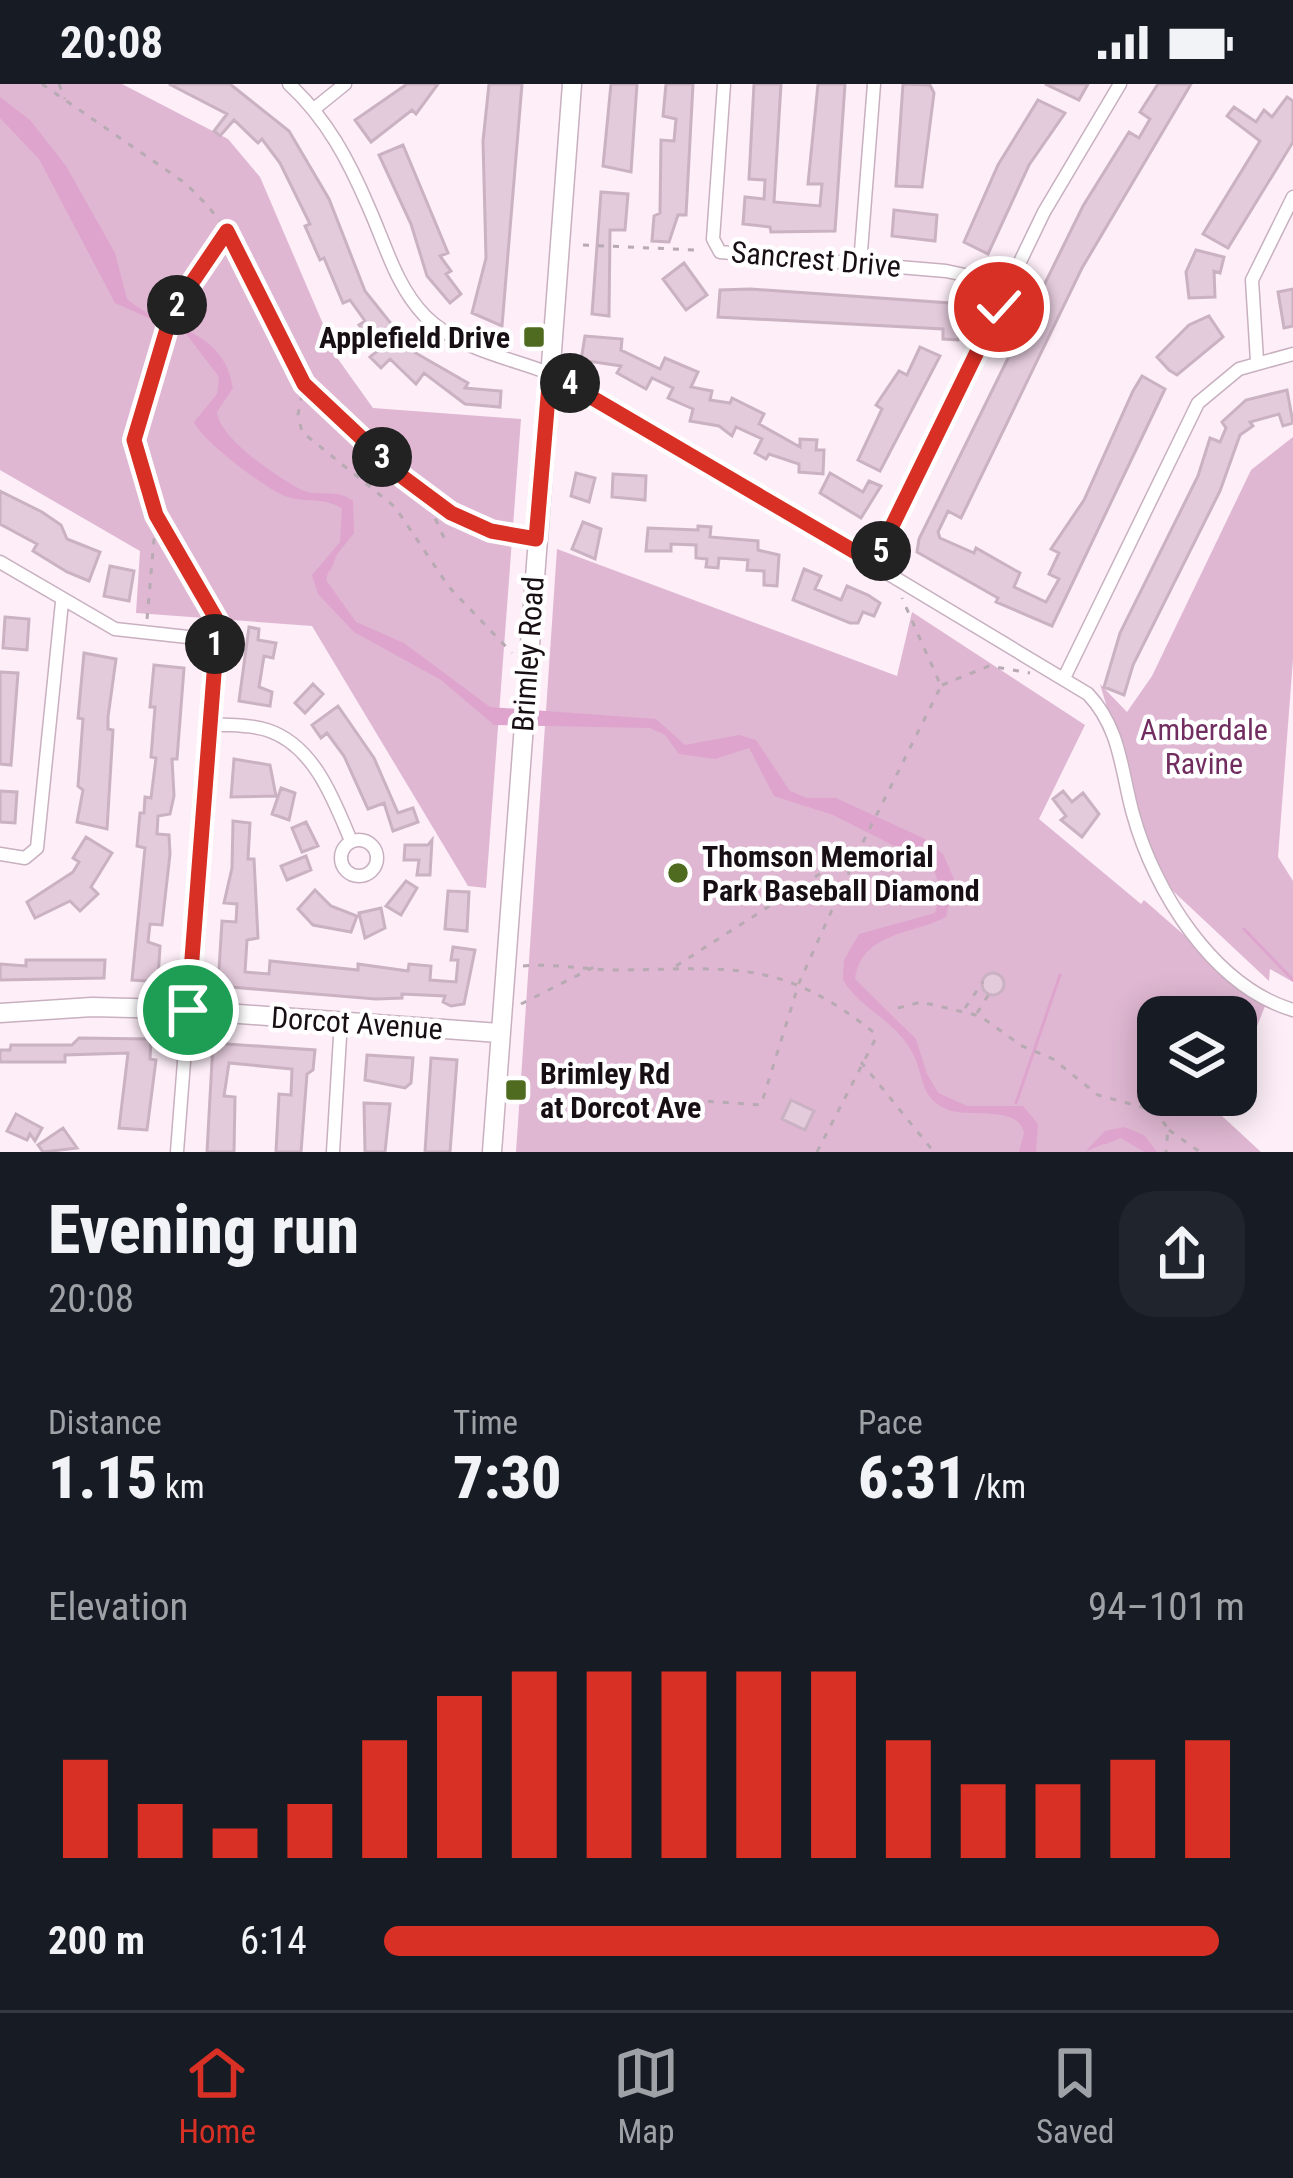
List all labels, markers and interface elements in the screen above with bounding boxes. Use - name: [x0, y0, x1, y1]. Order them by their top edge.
- text: 20:08: [60, 16, 163, 69]
- street label: Sancrest Drive: [730, 234, 902, 284]
- pin: [948, 256, 1050, 358]
- icon: check: [966, 274, 1032, 340]
- pin: 2: [147, 275, 207, 335]
- text: 2: [169, 285, 185, 324]
- place label: Applefield Drive: [319, 320, 510, 355]
- marker: Applefield Drive: [521, 324, 547, 350]
- pin: 4: [540, 353, 600, 413]
- text: 4: [562, 363, 578, 402]
- pin: 3: [352, 427, 412, 487]
- text: 3: [374, 437, 390, 476]
- pin: 5: [851, 521, 911, 581]
- text: 5: [873, 531, 889, 570]
- street label: Brimley Road: [505, 575, 551, 733]
- pin: 1: [185, 614, 245, 674]
- text: 1: [207, 624, 223, 663]
- park label: Amberdale Ravine: [1140, 712, 1268, 781]
- place label: Thomson Memorial Park Baseball Diamond: [702, 839, 980, 908]
- marker: Thomson Memorial Park Baseball Diamond: [665, 860, 691, 886]
- pin: [137, 959, 239, 1061]
- icon: arrive: [155, 977, 221, 1043]
- map controls: [1137, 996, 1257, 1116]
- button: layers: [1137, 996, 1257, 1116]
- street label: Dorcot Avenue: [270, 1000, 444, 1046]
- place label: Brimley Rd at Dorcot Ave: [540, 1056, 701, 1125]
- marker: Brimley Rd at Dorcot Ave: [503, 1077, 529, 1103]
- button: share: [1119, 1191, 1245, 1317]
- text: Evening run: [48, 1192, 359, 1269]
- text: 20:08: [48, 1276, 134, 1322]
- text: Distance: [48, 1403, 162, 1442]
- text: Time: [453, 1403, 518, 1442]
- text: Pace: [858, 1403, 923, 1442]
- text: 1.15: [48, 1442, 157, 1513]
- text: 7:30: [453, 1442, 561, 1513]
- text: 6:31: [858, 1442, 966, 1513]
- text: km: [157, 1467, 205, 1506]
- text: /km: [966, 1467, 1026, 1506]
- text: Elevation: [48, 1584, 188, 1630]
- text: 94–101 m: [1088, 1584, 1245, 1630]
- text: 200 m: [48, 1918, 145, 1964]
- text: 6:14: [240, 1918, 307, 1964]
- tab: Home: [179, 2040, 256, 2151]
- tab: Map: [613, 2040, 679, 2151]
- tab: Saved: [1036, 2040, 1114, 2151]

